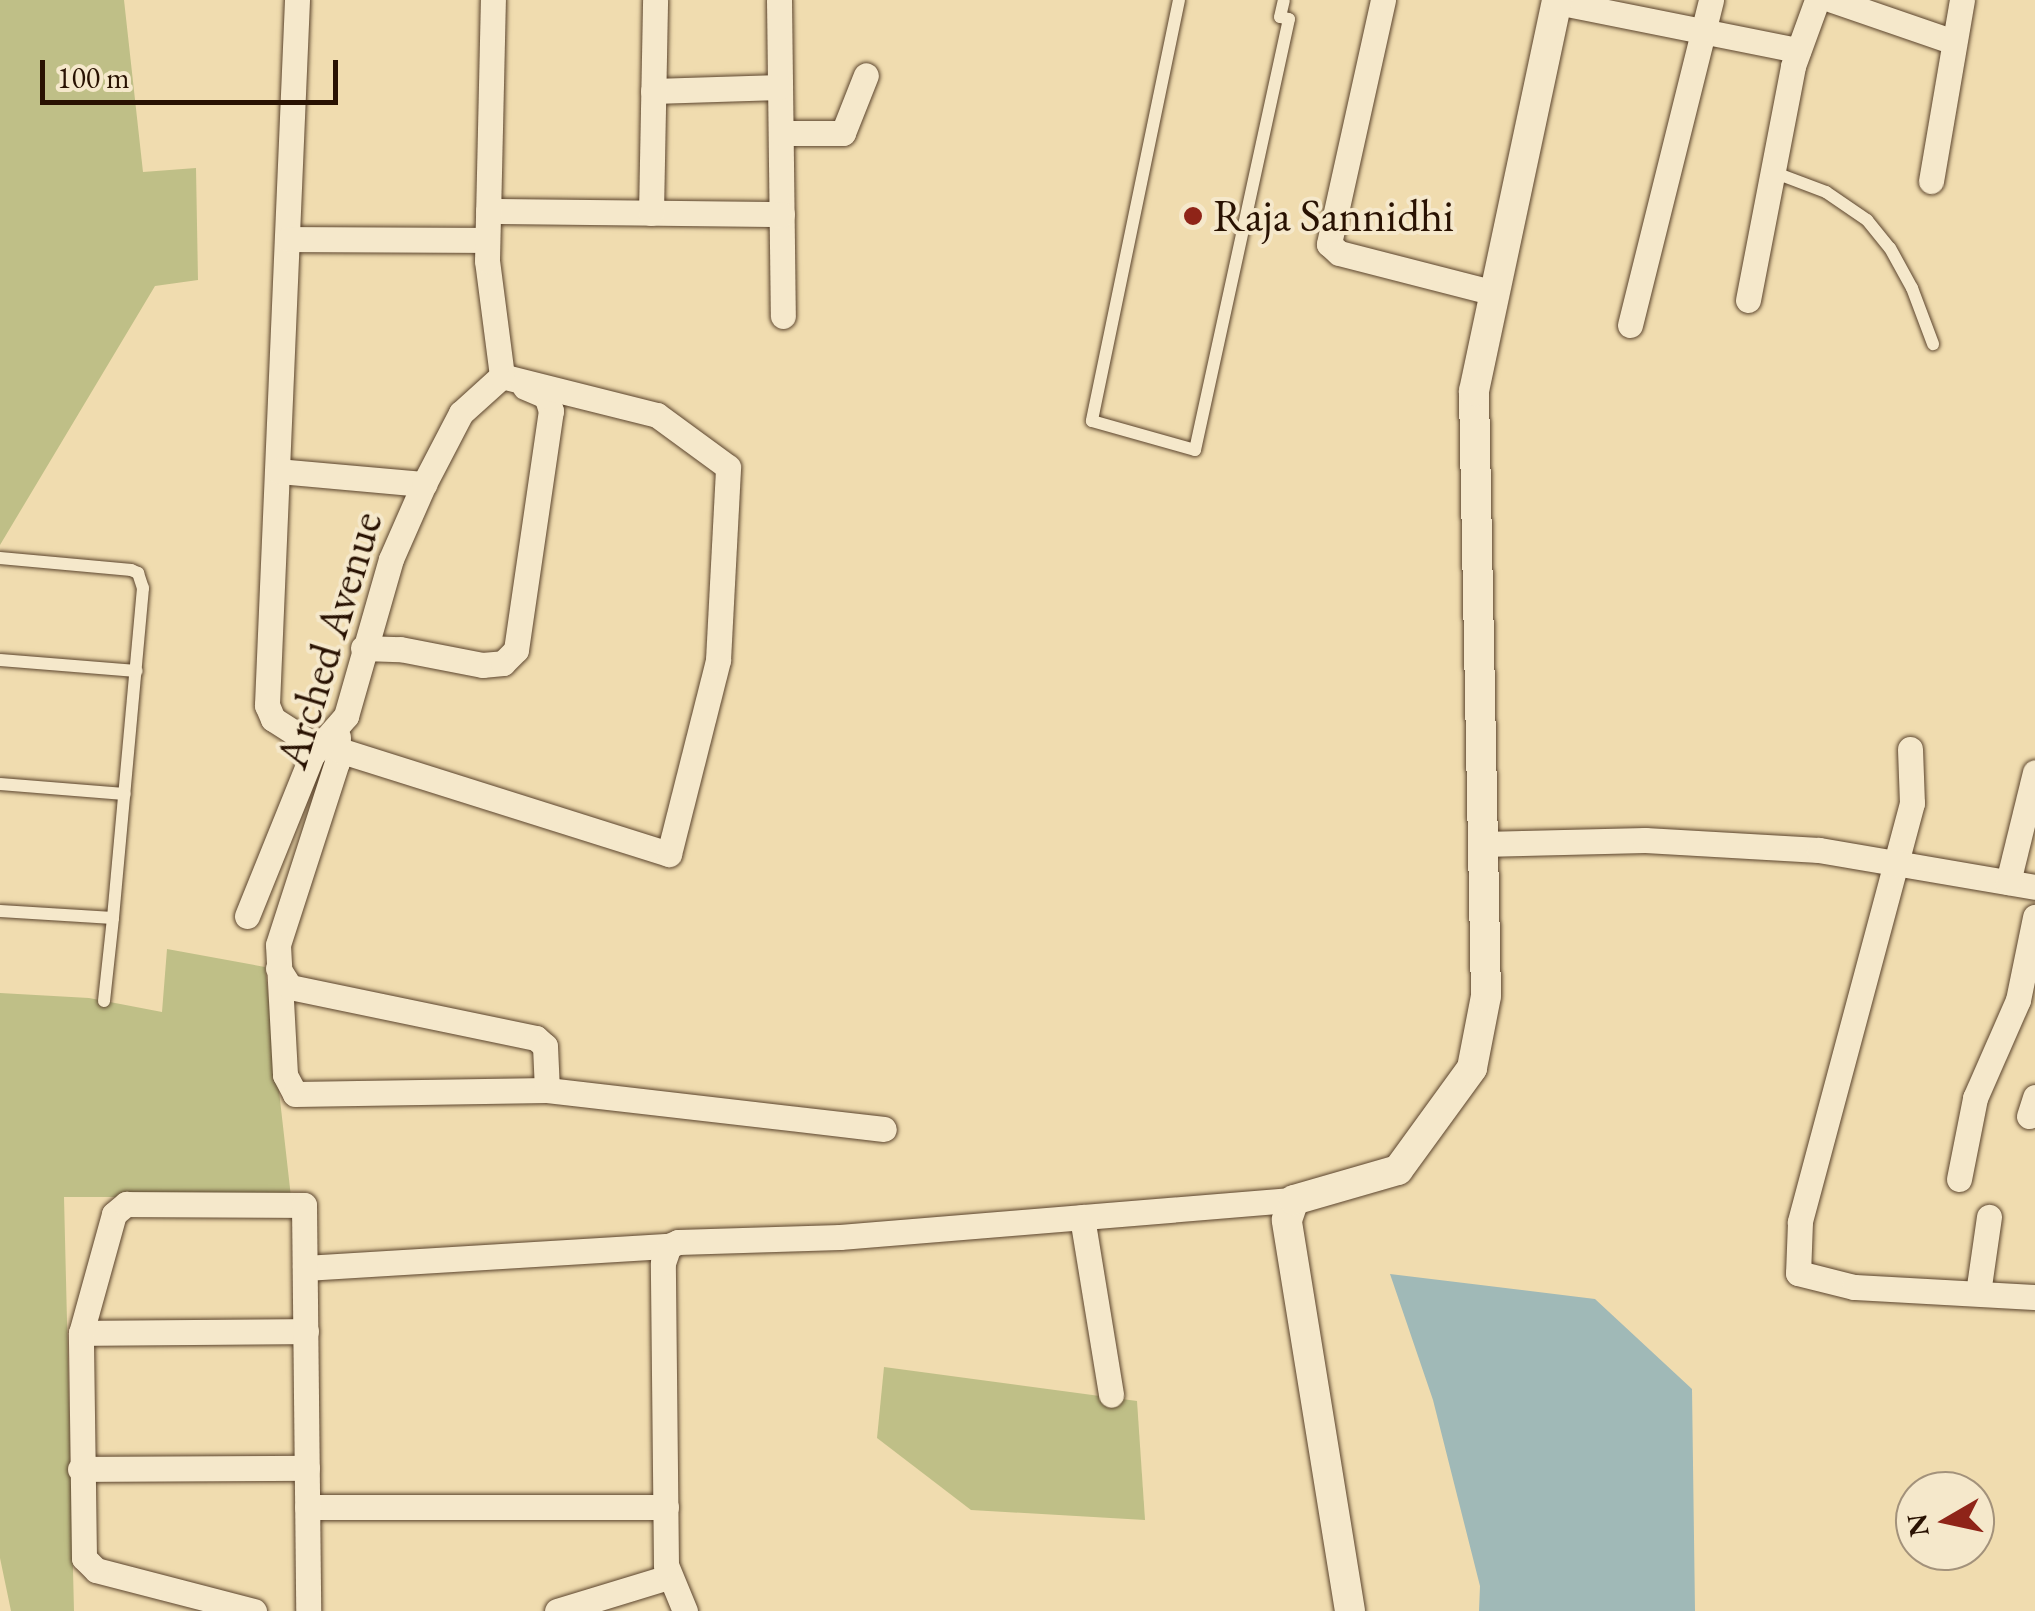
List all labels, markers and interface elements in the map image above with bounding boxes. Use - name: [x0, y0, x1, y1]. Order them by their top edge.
- scale bar: [45, 40, 342, 102]
- text: 100 m: [57, 58, 130, 97]
- place label: Raja Sannidhi: [1213, 189, 1454, 243]
- marker: Raja Sannidhi: [1182, 205, 1204, 227]
- street label: Arched Avenue: [264, 505, 394, 775]
- north arrow: [1895, 1471, 1995, 1571]
- text: N: [1898, 1511, 1937, 1539]

